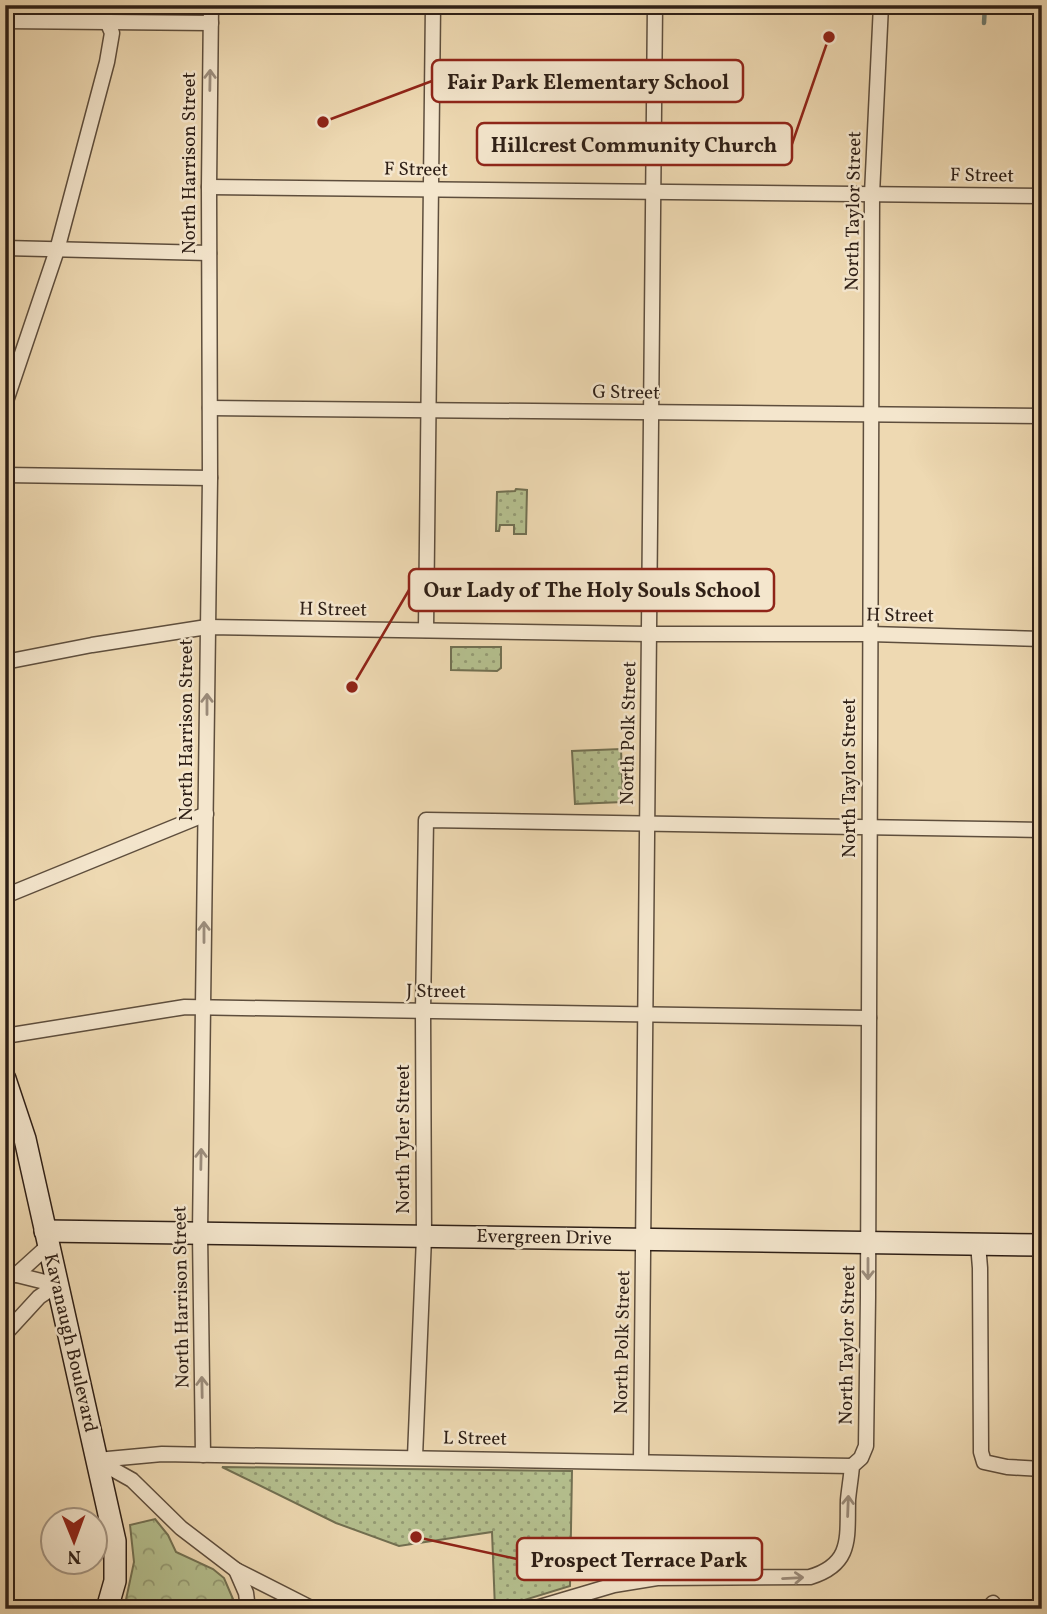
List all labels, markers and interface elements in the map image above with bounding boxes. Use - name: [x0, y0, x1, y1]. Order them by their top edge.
- callout: Fair Park Elementary School: [432, 60, 743, 102]
- one-way arrow: [203, 69, 217, 92]
- text: Fair Park Elementary School: [447, 69, 729, 98]
- street label: North Harrison Street: [177, 71, 203, 254]
- callout: Hillcrest Community Church: [477, 123, 792, 165]
- street label: North Taylor Street: [840, 131, 868, 291]
- text: Hillcrest Community Church: [491, 132, 777, 161]
- street label: F Street: [384, 156, 449, 184]
- street label: F Street: [950, 162, 1015, 190]
- street label: G Street: [592, 379, 660, 407]
- callout: Our Lady of The Holy Souls School: [409, 569, 774, 611]
- text: Our Lady of The Holy Souls School: [423, 577, 761, 606]
- street label: H Street: [299, 596, 368, 624]
- street label: H Street: [866, 602, 935, 630]
- street label: North Harrison Street: [174, 638, 200, 821]
- street label: North Polk Street: [615, 660, 643, 805]
- one-way arrow: [200, 693, 214, 716]
- street label: North Taylor Street: [837, 698, 863, 858]
- one-way arrow: [197, 921, 211, 944]
- street label: J Street: [406, 978, 466, 1006]
- street label: North Tyler Street: [391, 1064, 417, 1214]
- one-way arrow: [194, 1148, 208, 1171]
- street label: North Harrison Street: [167, 1205, 197, 1388]
- street label: Evergreen Drive: [476, 1224, 612, 1252]
- street label: Kavanaugh Boulevard: [37, 1251, 103, 1435]
- one-way arrow: [861, 1258, 875, 1281]
- street label: North Taylor Street: [834, 1265, 862, 1425]
- street label: North Polk Street: [609, 1269, 637, 1414]
- one-way arrow: [195, 1376, 209, 1399]
- street label: L Street: [443, 1425, 508, 1453]
- one-way arrow: [842, 1495, 855, 1518]
- north arrow: [38, 1506, 108, 1576]
- callout: Prospect Terrace Park: [517, 1538, 762, 1580]
- text: N: [67, 1543, 81, 1569]
- text: Prospect Terrace Park: [531, 1547, 748, 1576]
- one-way arrow: [781, 1571, 804, 1584]

